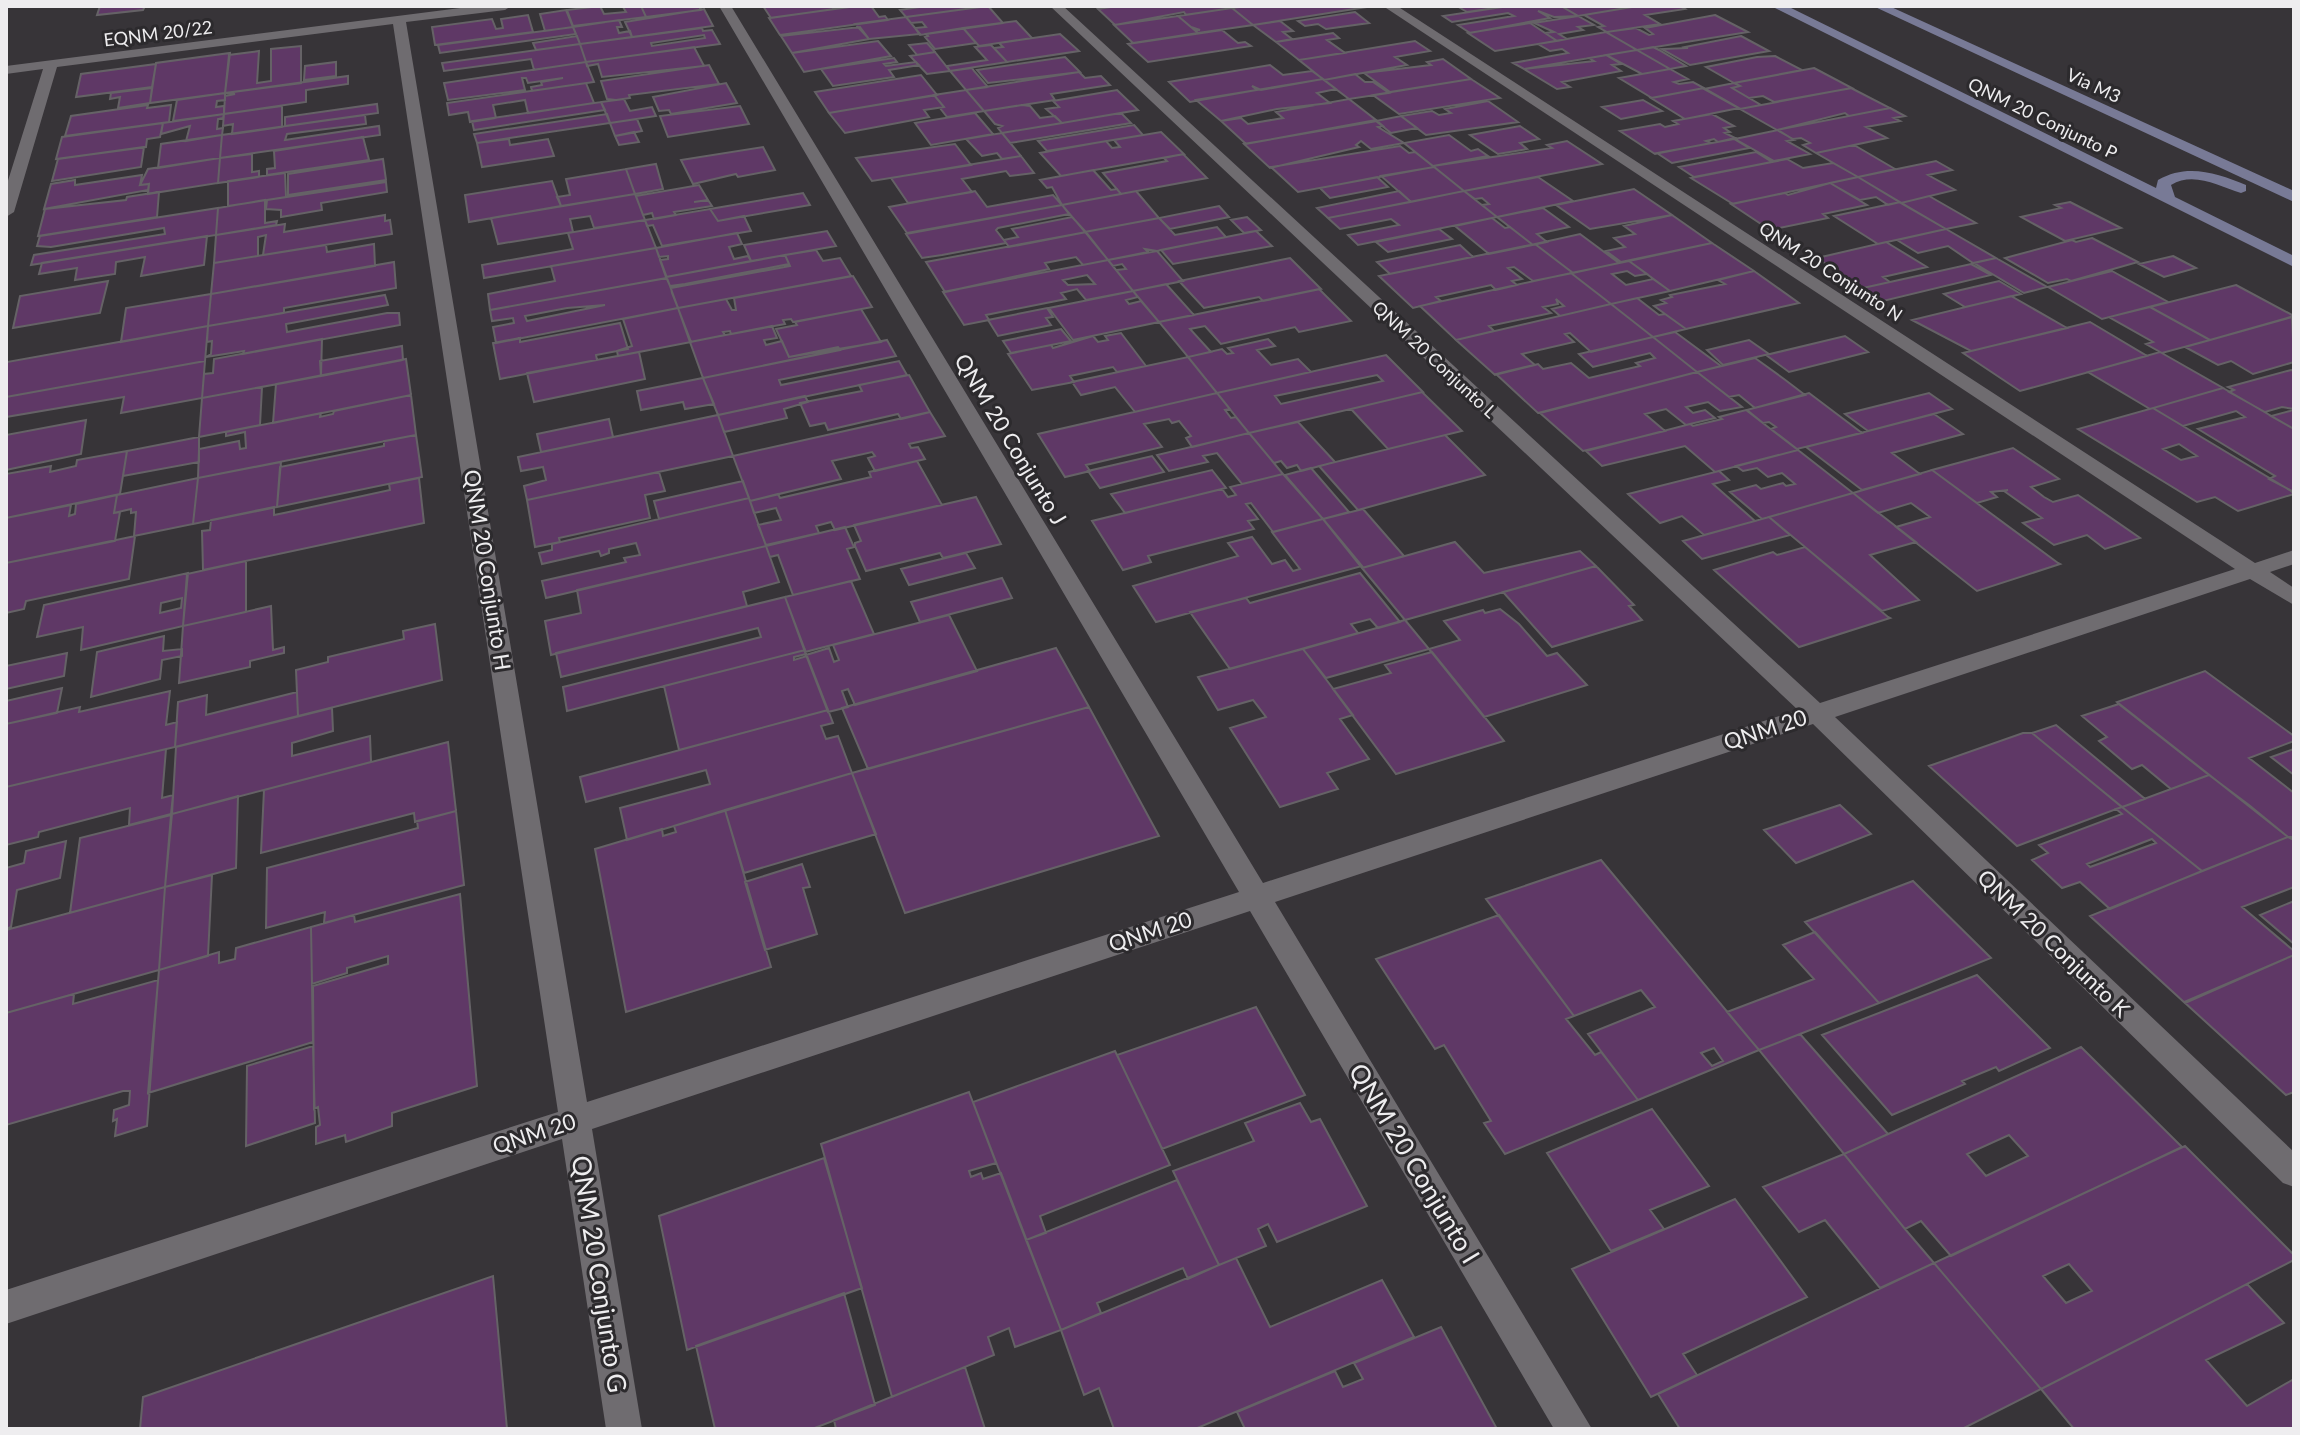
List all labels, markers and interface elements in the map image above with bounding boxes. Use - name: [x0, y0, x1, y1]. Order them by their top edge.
- street label: EQNM 20/22: [102, 15, 214, 51]
- street label: Via M3: [2063, 63, 2125, 107]
- street label: QNM 20 Conjunto P: [1965, 72, 2121, 164]
- street label: QNM 20 Conjunto N: [1755, 216, 1907, 326]
- street label: QNM 20 Conjunto L: [1368, 296, 1502, 422]
- street label: QNM 20 Conjunto J: [949, 348, 1073, 530]
- street label: QNM 20 Conjunto H: [459, 468, 517, 672]
- street label: QNM 20: [1720, 703, 1810, 755]
- street label: QNM 20 Conjunto K: [1972, 863, 2136, 1023]
- street label: QNM 20: [1105, 905, 1195, 957]
- street label: QNM 20 Conjunto I: [1343, 1057, 1487, 1269]
- street label: QNM 20: [489, 1107, 579, 1159]
- street label: QNM 20 Conjunto G: [565, 1153, 635, 1395]

